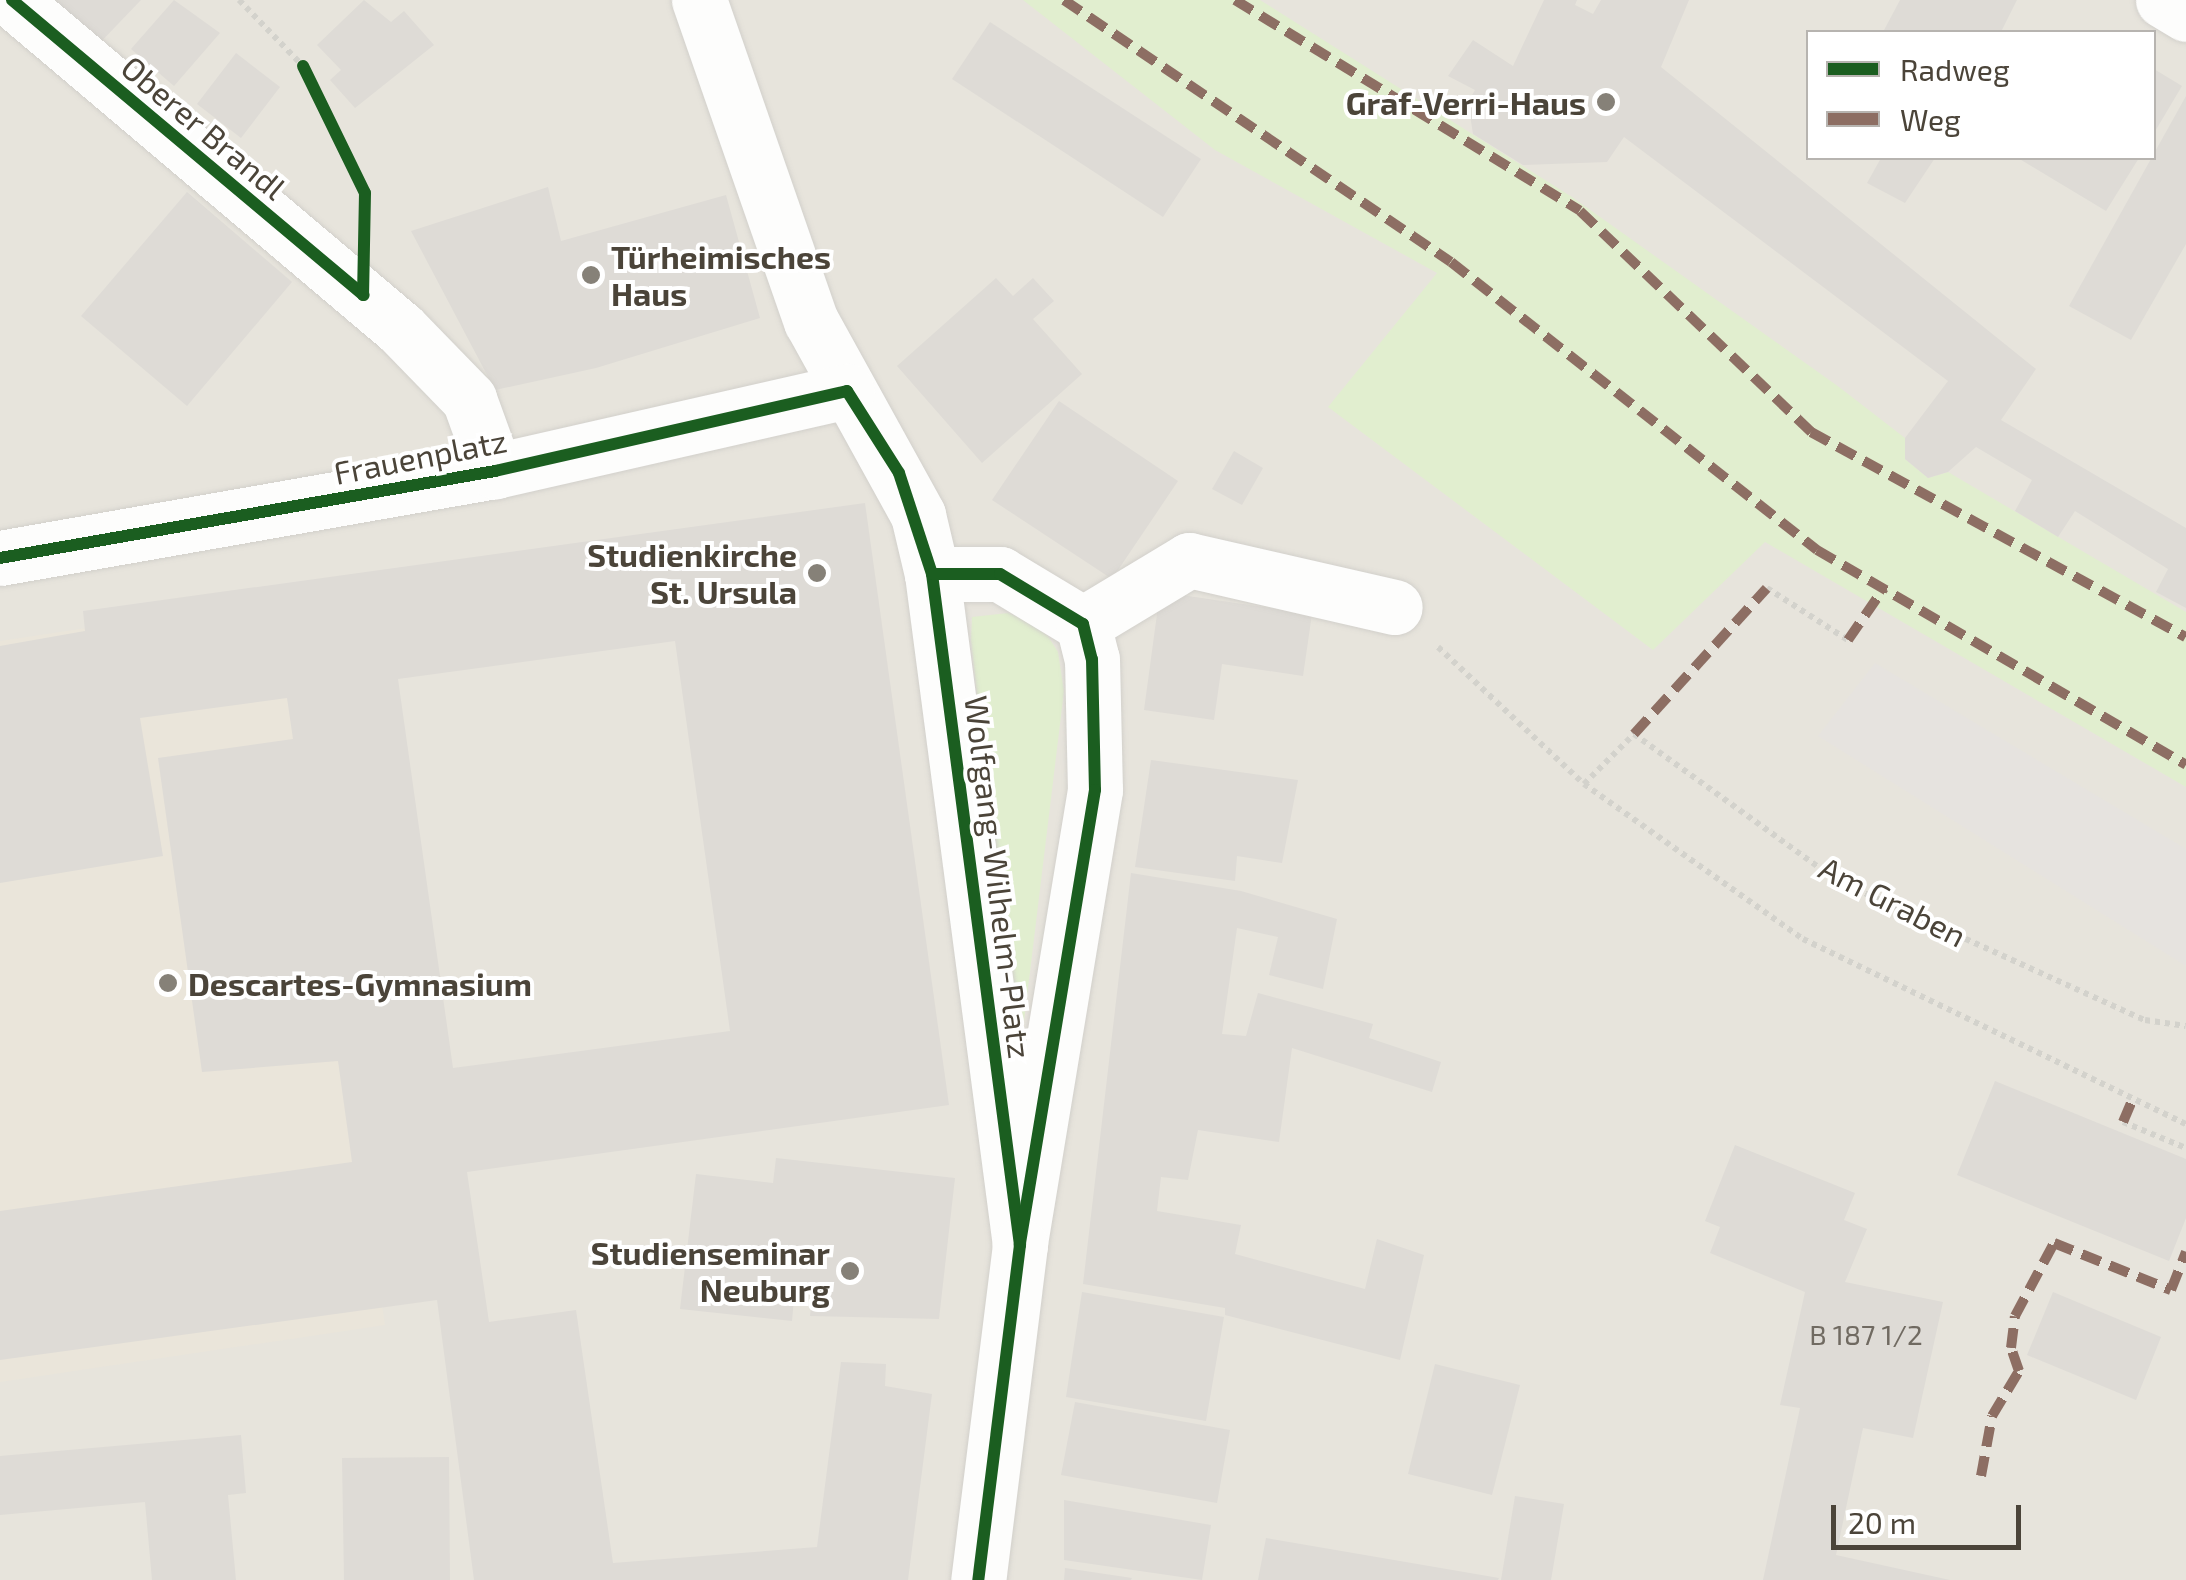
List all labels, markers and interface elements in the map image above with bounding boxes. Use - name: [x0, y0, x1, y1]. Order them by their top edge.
- legend: [1806, 30, 2156, 160]
- street label: Oberer Brandl: [114, 47, 294, 207]
- text: Radweg: [1900, 51, 2010, 87]
- place label: Graf-Verri-Haus: [1346, 83, 1586, 121]
- marker: Graf-Verri-Haus: [1595, 91, 1617, 113]
- text: Weg: [1900, 101, 1961, 137]
- place label: Türheimisches Haus: [611, 238, 831, 313]
- marker: Türheimisches Haus: [580, 264, 602, 286]
- street label: Frauenplatz: [330, 420, 510, 492]
- place label: Studienkirche St. Ursula: [587, 536, 797, 611]
- marker: Studienkirche St. Ursula: [806, 562, 828, 584]
- street label: Wolfgang-Wilhelm-Platz: [958, 693, 1040, 1061]
- street label: Am Graben: [1813, 848, 1973, 954]
- place label: Descartes-Gymnasium: [188, 964, 532, 1002]
- marker: Descartes-Gymnasium: [157, 972, 179, 994]
- place label: Studienseminar Neuburg: [591, 1234, 830, 1309]
- marker: Studienseminar Neuburg: [839, 1260, 861, 1282]
- house number: B 187 1/2: [1809, 1317, 1923, 1351]
- scale bar: [1836, 1485, 2026, 1547]
- text: 20 m: [1848, 1504, 1916, 1540]

